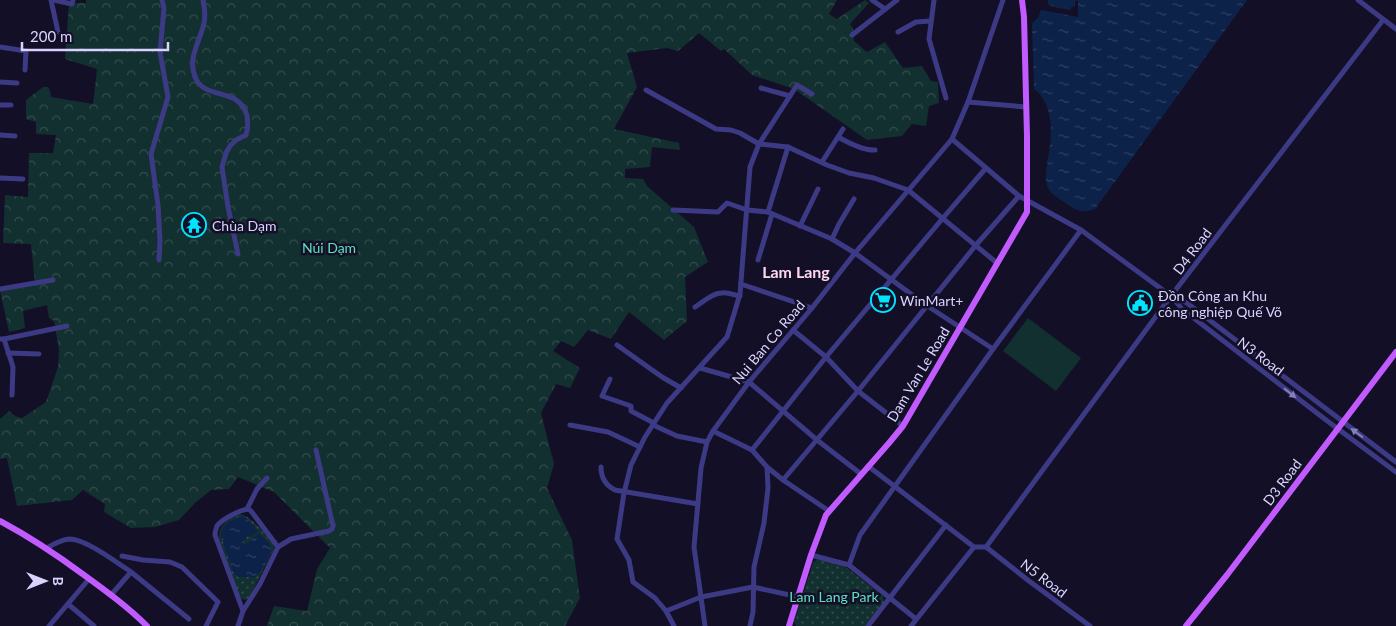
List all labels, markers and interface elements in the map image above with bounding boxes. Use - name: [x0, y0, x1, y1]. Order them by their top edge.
- scale bar: [22, 20, 169, 52]
- text: 200 m: [30, 27, 72, 45]
- temple icon: Chùa Dạm: [181, 212, 207, 238]
- place label: Chùa Dạm: [212, 217, 276, 234]
- street label: D4 Road: [1169, 225, 1215, 277]
- park label: Núi Dạm: [302, 239, 356, 256]
- district label: Lam Lang: [762, 262, 830, 281]
- supermarket icon: WinMart+: [870, 287, 896, 313]
- place label: Đồn Công an Khu công nghiệp Quế Võ: [1158, 287, 1282, 320]
- public building icon: Đồn Công an Khu công nghiệp Quế Võ: [1127, 290, 1153, 316]
- place label: WinMart+: [900, 292, 963, 309]
- street label: Nui Ban Co Road: [728, 297, 808, 387]
- street label: Dam Van Le Road: [883, 324, 953, 424]
- street label: N3 Road: [1235, 333, 1287, 379]
- one-way arrow: [1283, 387, 1296, 398]
- one-way arrow: [1351, 427, 1364, 438]
- street label: D3 Road: [1259, 456, 1305, 508]
- street label: N5 Road: [1018, 555, 1070, 601]
- north arrow: [20, 556, 70, 606]
- text: B: [50, 576, 67, 586]
- park label: Lam Lang Park: [789, 588, 880, 605]

